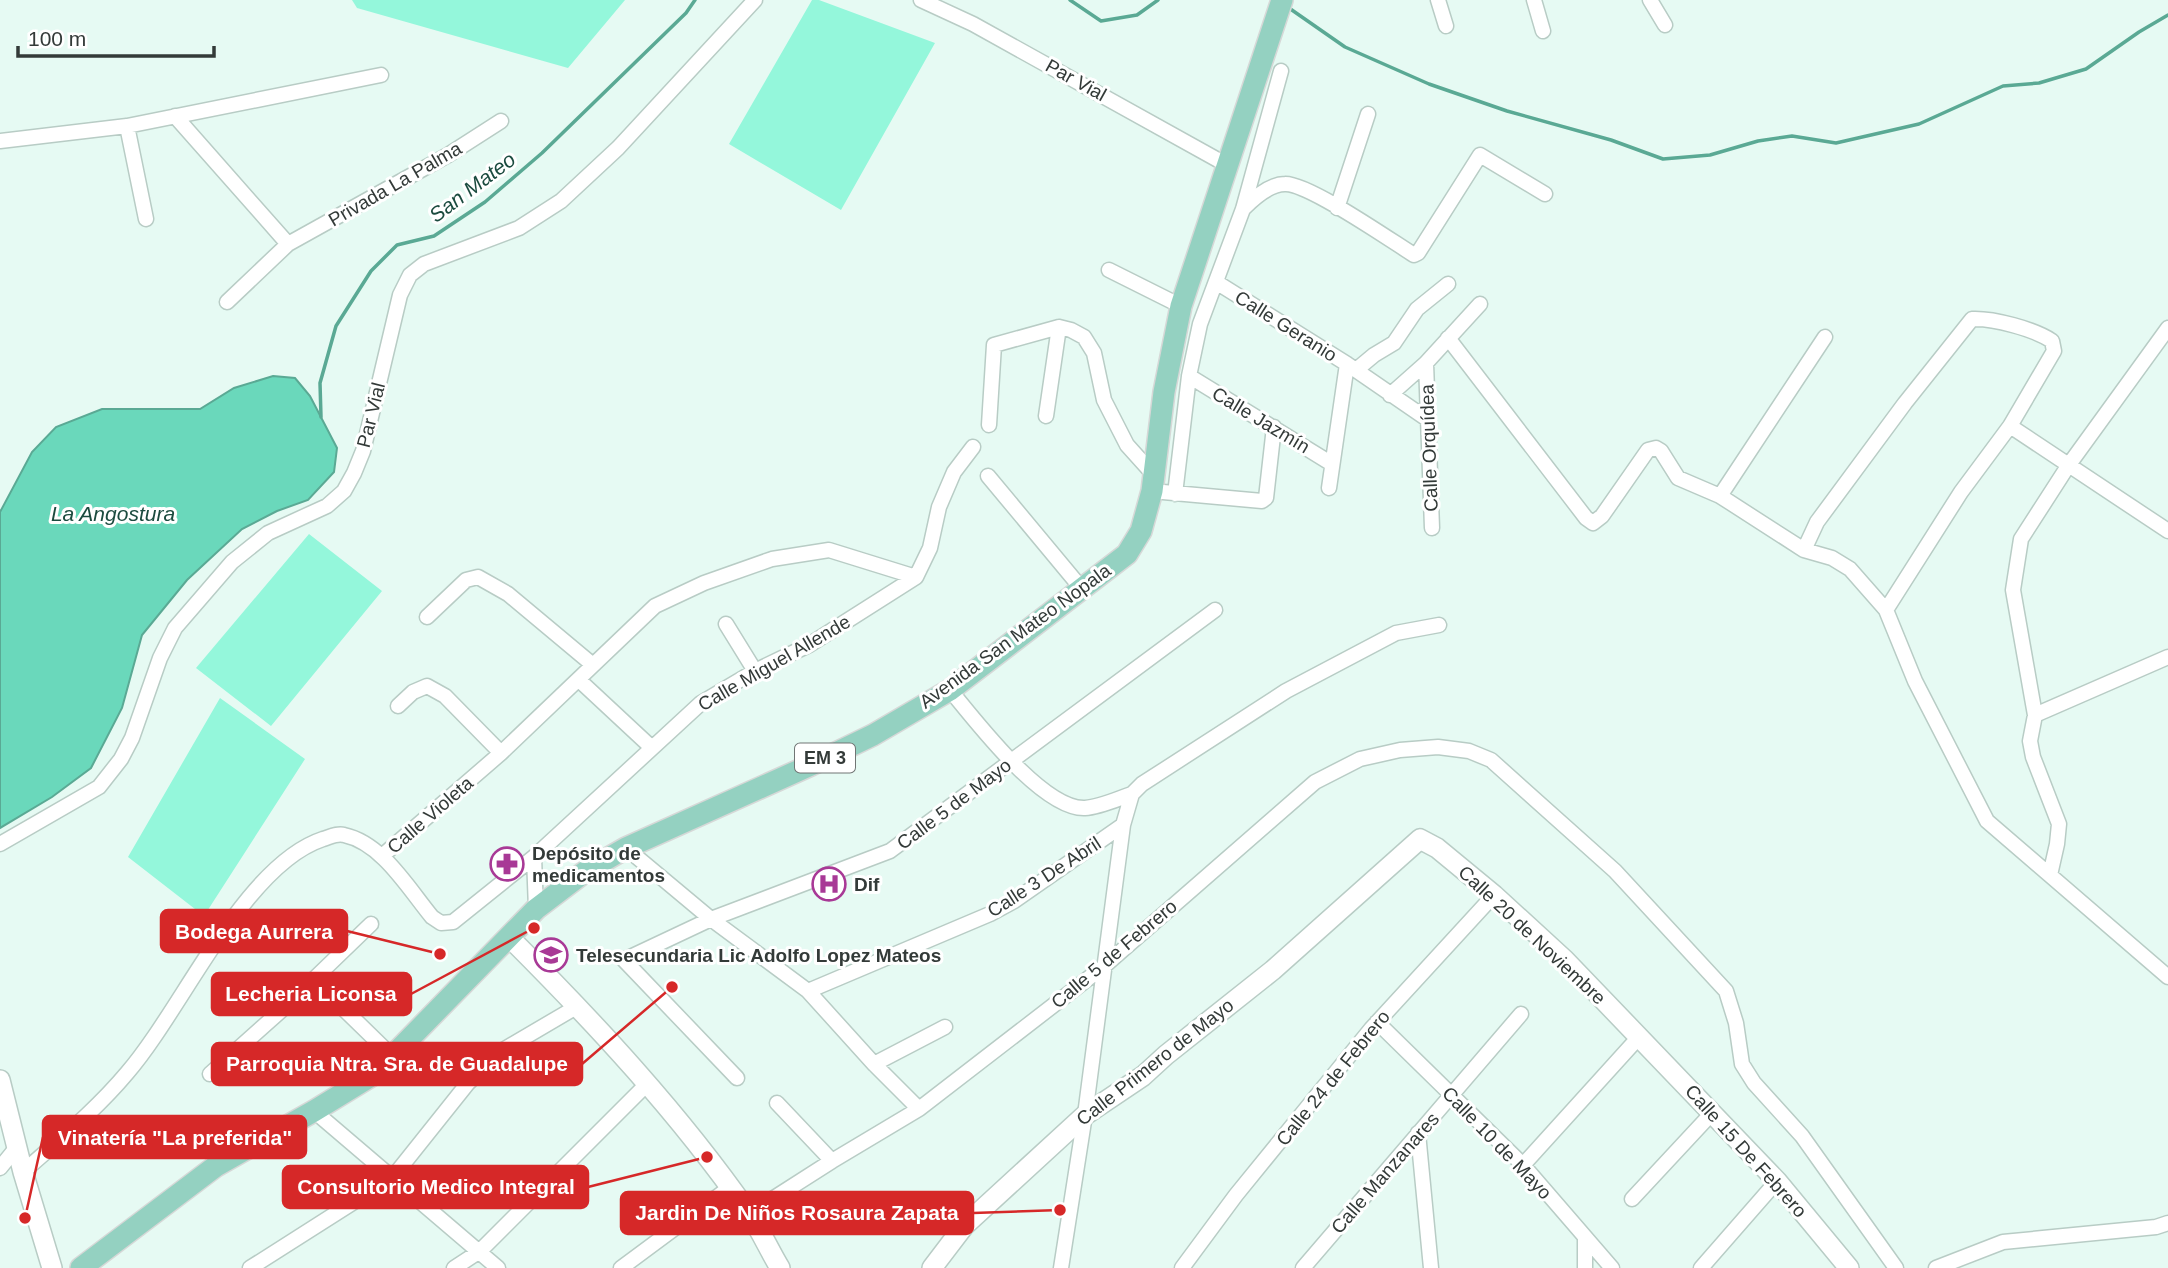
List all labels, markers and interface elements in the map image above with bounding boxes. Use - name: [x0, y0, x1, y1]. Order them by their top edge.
- scale bar: [18, 14, 214, 58]
- text: 100 m: [28, 27, 86, 50]
- street label: Par Vial: [1042, 55, 1110, 105]
- street label: Privada La Palma: [325, 137, 466, 231]
- water label: San Mateo: [425, 147, 520, 227]
- street label: Calle Geranio: [1231, 286, 1341, 366]
- street label: Par Vial: [353, 380, 389, 450]
- street label: Calle Jazmín: [1209, 383, 1313, 457]
- street label: Calle Orquídea: [1416, 383, 1442, 512]
- water label: La Angostura: [51, 502, 175, 525]
- street label: Avenida San Mateo Nopala: [915, 559, 1115, 712]
- street label: Calle Miguel Allende: [694, 611, 854, 715]
- road number: EM 3: [795, 744, 855, 772]
- street label: Calle 5 de Mayo: [893, 754, 1015, 854]
- street label: Calle Violeta: [383, 772, 477, 858]
- street label: Calle 3 De Abril: [983, 833, 1105, 921]
- place label: Depósito de medicamentos: [532, 843, 665, 886]
- pharmacy icon: Depósito de medicamentos: [488, 845, 526, 883]
- street label: Calle 20 de Noviembre: [1454, 861, 1610, 1009]
- hospital icon: Dif: [810, 865, 848, 903]
- place label: Dif: [854, 874, 880, 895]
- street label: Calle 5 de Febrero: [1047, 895, 1181, 1013]
- callout: Bodega Aurrera: [161, 910, 347, 952]
- text: Bodega Aurrera: [175, 920, 333, 943]
- school or university icon: Telesecundaria Lic Adolfo Lopez Mateos: [532, 936, 570, 974]
- place label: Telesecundaria Lic Adolfo Lopez Mateos: [576, 945, 941, 966]
- callout: Lecheria Liconsa: [212, 973, 411, 1015]
- text: Lecheria Liconsa: [225, 982, 397, 1005]
- street label: Calle Primero de Mayo: [1072, 994, 1238, 1130]
- street label: Calle 24 de Febrero: [1272, 1006, 1394, 1150]
- callout: Parroquia Ntra. Sra. de Guadalupe: [212, 1043, 582, 1085]
- text: Parroquia Ntra. Sra. de Guadalupe: [226, 1052, 568, 1075]
- street label: Calle 15 De Febrero: [1681, 1080, 1811, 1222]
- street label: Calle 10 de Mayo: [1438, 1083, 1556, 1203]
- street label: Calle Manzanares: [1327, 1108, 1443, 1238]
- callout: Vinatería "La preferida": [43, 1116, 306, 1158]
- text: Vinatería "La preferida": [58, 1126, 292, 1149]
- callout: Consultorio Medico Integral: [283, 1166, 588, 1208]
- text: Consultorio Medico Integral: [297, 1175, 575, 1198]
- callout: Jardin De Niños Rosaura Zapata: [621, 1192, 973, 1234]
- text: Jardin De Niños Rosaura Zapata: [635, 1201, 959, 1224]

